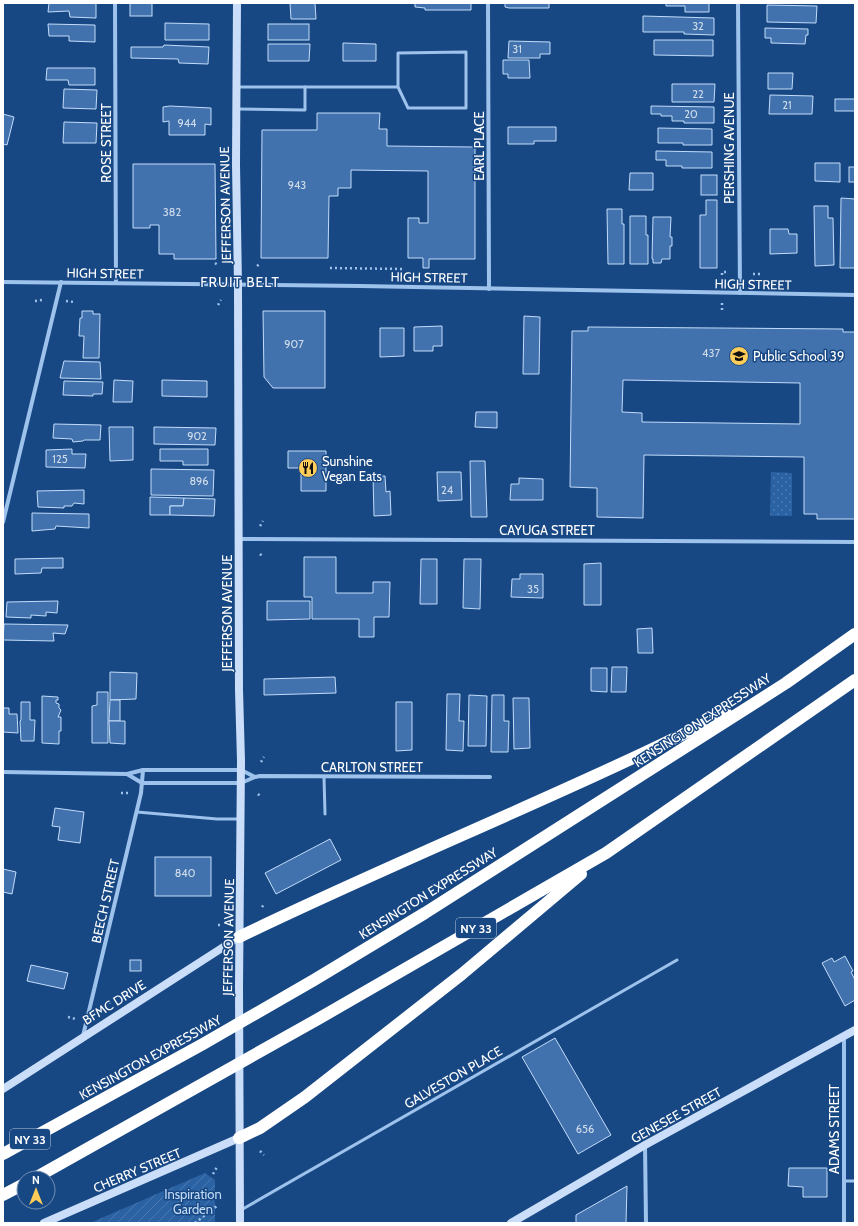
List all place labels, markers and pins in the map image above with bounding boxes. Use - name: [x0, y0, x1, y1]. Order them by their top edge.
- school or university icon: Public School 39: [728, 345, 750, 367]
- place label: Public School 39: [753, 348, 844, 364]
- place label: Sunshine Vegan Eats: [322, 453, 382, 484]
- restaurant icon: Sunshine Vegan Eats: [297, 457, 319, 479]

